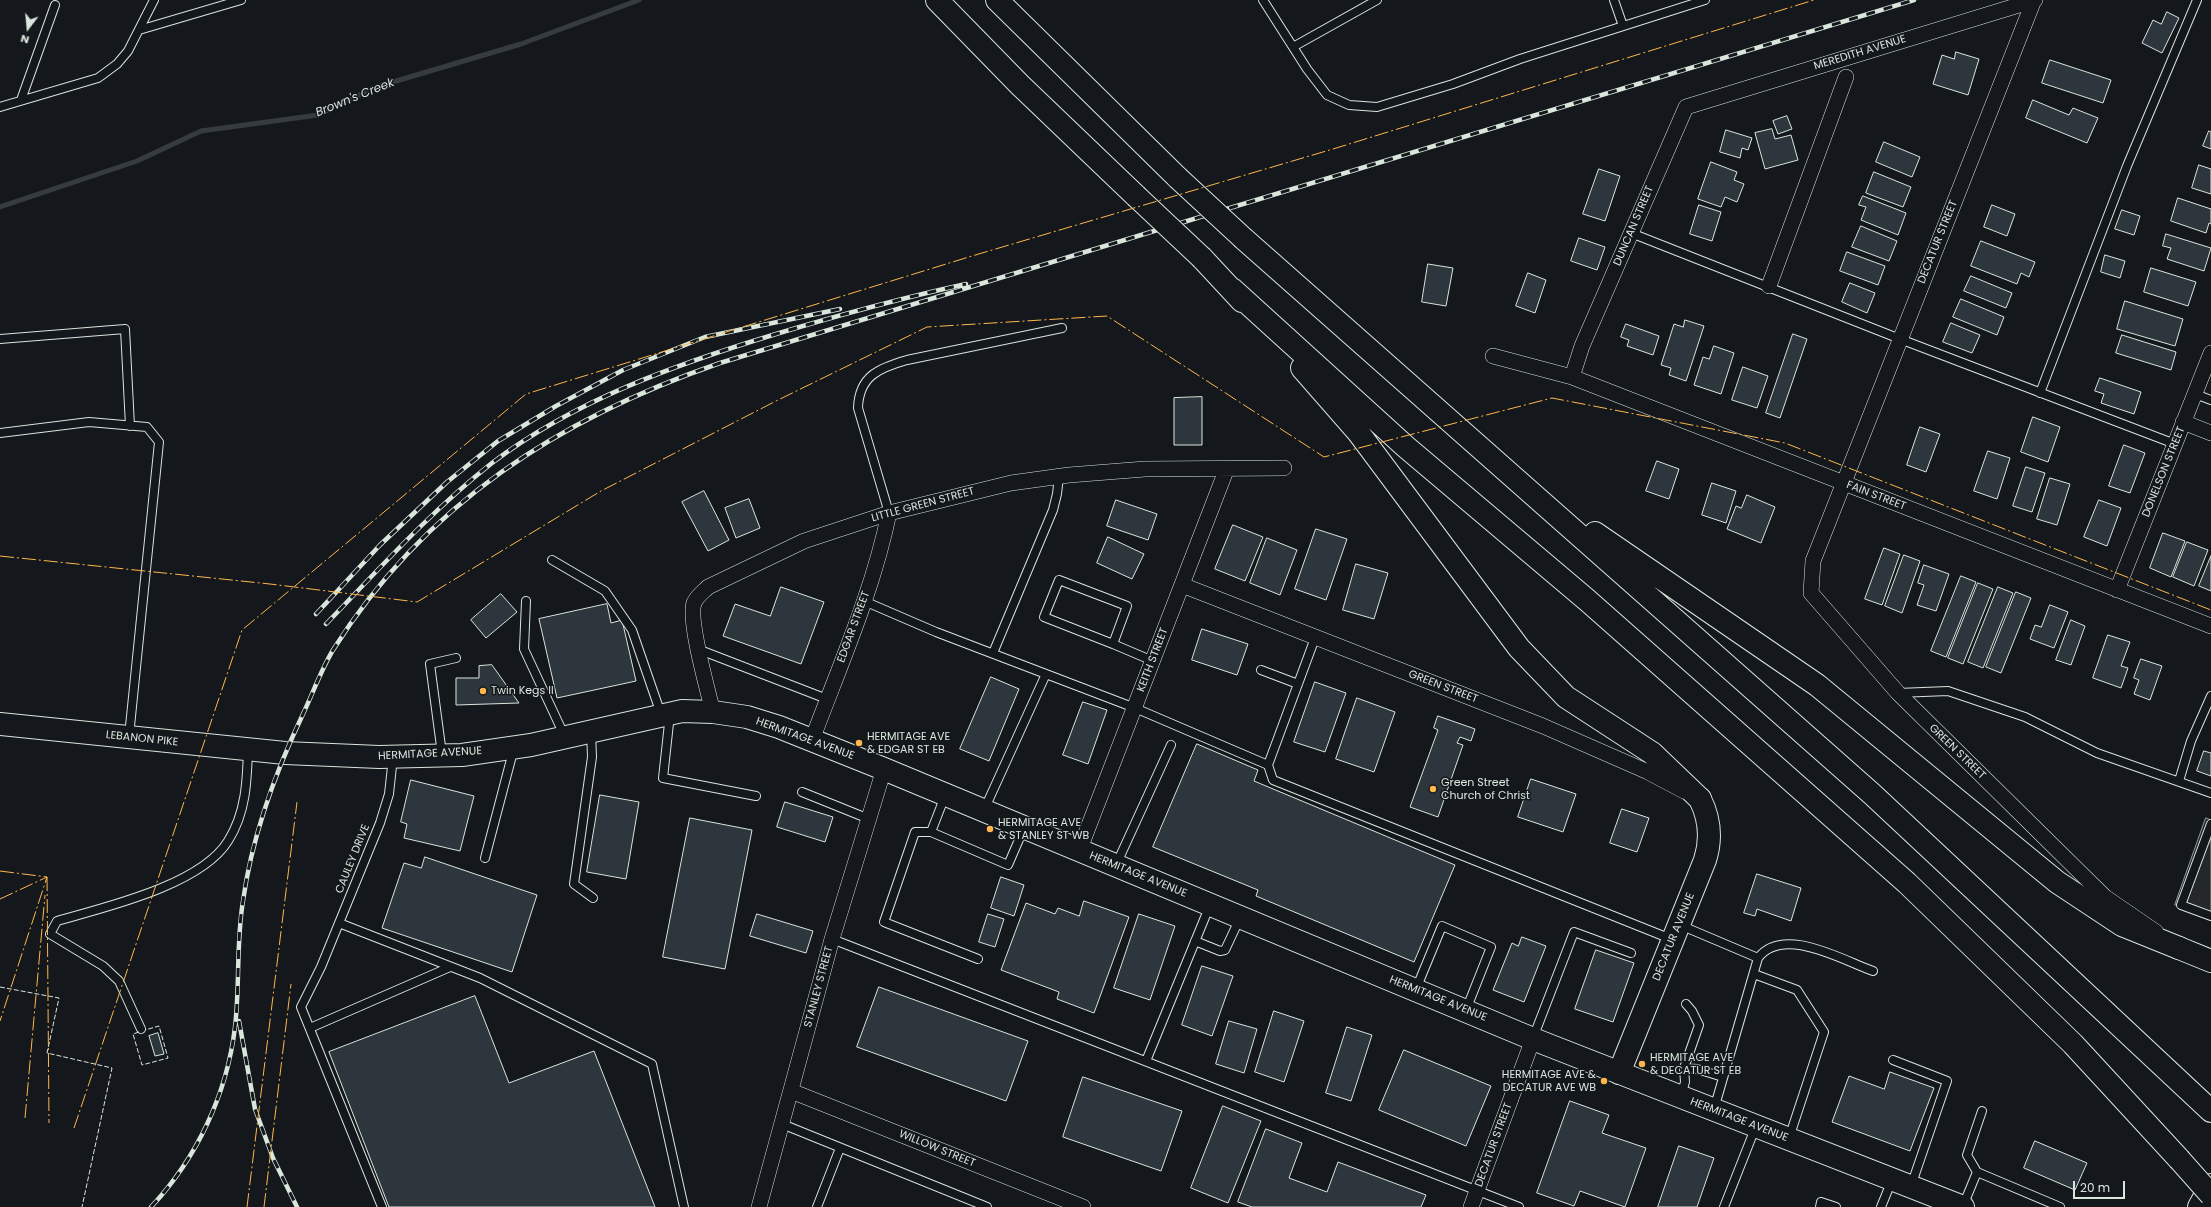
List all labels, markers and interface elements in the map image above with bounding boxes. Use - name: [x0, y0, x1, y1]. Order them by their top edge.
- north arrow: [8, 8, 48, 48]
- text: N: [19, 31, 31, 48]
- street label: MEREDITH AVENUE: [1812, 33, 1908, 73]
- water label: Brown's Creek: [314, 76, 396, 120]
- street label: DUNCAN STREET: [1611, 184, 1657, 268]
- street label: DECATUR STREET: [1915, 198, 1961, 286]
- street label: DONELSON STREET: [2140, 425, 2188, 519]
- street label: FAIN STREET: [1844, 479, 1908, 513]
- street label: LITTLE GREEN STREET: [870, 485, 976, 525]
- street label: EDGAR STREET: [835, 589, 873, 665]
- street label: KEITH STREET: [1135, 626, 1171, 694]
- street label: GREEN STREET: [1406, 668, 1480, 706]
- place label: Twin Kegs II: [491, 684, 554, 698]
- marker: Twin Kegs II: [478, 686, 488, 696]
- street label: HERMITAGE AVENUE: [754, 715, 856, 763]
- street label: GREEN STREET: [1926, 722, 1988, 782]
- street label: LEBANON PIKE: [105, 729, 179, 749]
- place label: HERMITAGE AVE & EDGAR ST EB: [867, 730, 950, 756]
- marker: HERMITAGE AVE & EDGAR ST EB: [854, 738, 864, 748]
- street label: HERMITAGE AVENUE: [378, 745, 482, 763]
- place label: Green Street Church of Christ: [1441, 776, 1530, 802]
- marker: Green Street Church of Christ: [1428, 784, 1438, 794]
- place label: HERMITAGE AVE & STANLEY ST WB: [998, 816, 1089, 842]
- street label: CAULEY DRIVE: [333, 823, 373, 895]
- marker: HERMITAGE AVE & STANLEY ST WB: [985, 824, 995, 834]
- street label: HERMITAGE AVENUE: [1087, 849, 1189, 901]
- street label: DECATUR AVENUE: [1650, 891, 1698, 983]
- street label: STANLEY STREET: [802, 945, 836, 1029]
- street label: HERMITAGE AVENUE: [1387, 973, 1489, 1025]
- place label: HERMITAGE AVE & DECATUR ST EB: [1650, 1051, 1741, 1077]
- marker: HERMITAGE AVE & DECATUR ST EB: [1637, 1059, 1647, 1069]
- place label: HERMITAGE AVE & DECATUR AVE WB: [1502, 1068, 1596, 1094]
- marker: HERMITAGE AVE & DECATUR AVE WB: [1599, 1076, 1609, 1086]
- street label: HERMITAGE AVENUE: [1688, 1095, 1790, 1145]
- street label: DECATUR STREET: [1473, 1101, 1515, 1189]
- street label: WILLOW STREET: [897, 1128, 977, 1170]
- scale bar: [2075, 1173, 2127, 1199]
- text: 20 m: [2080, 1179, 2110, 1196]

